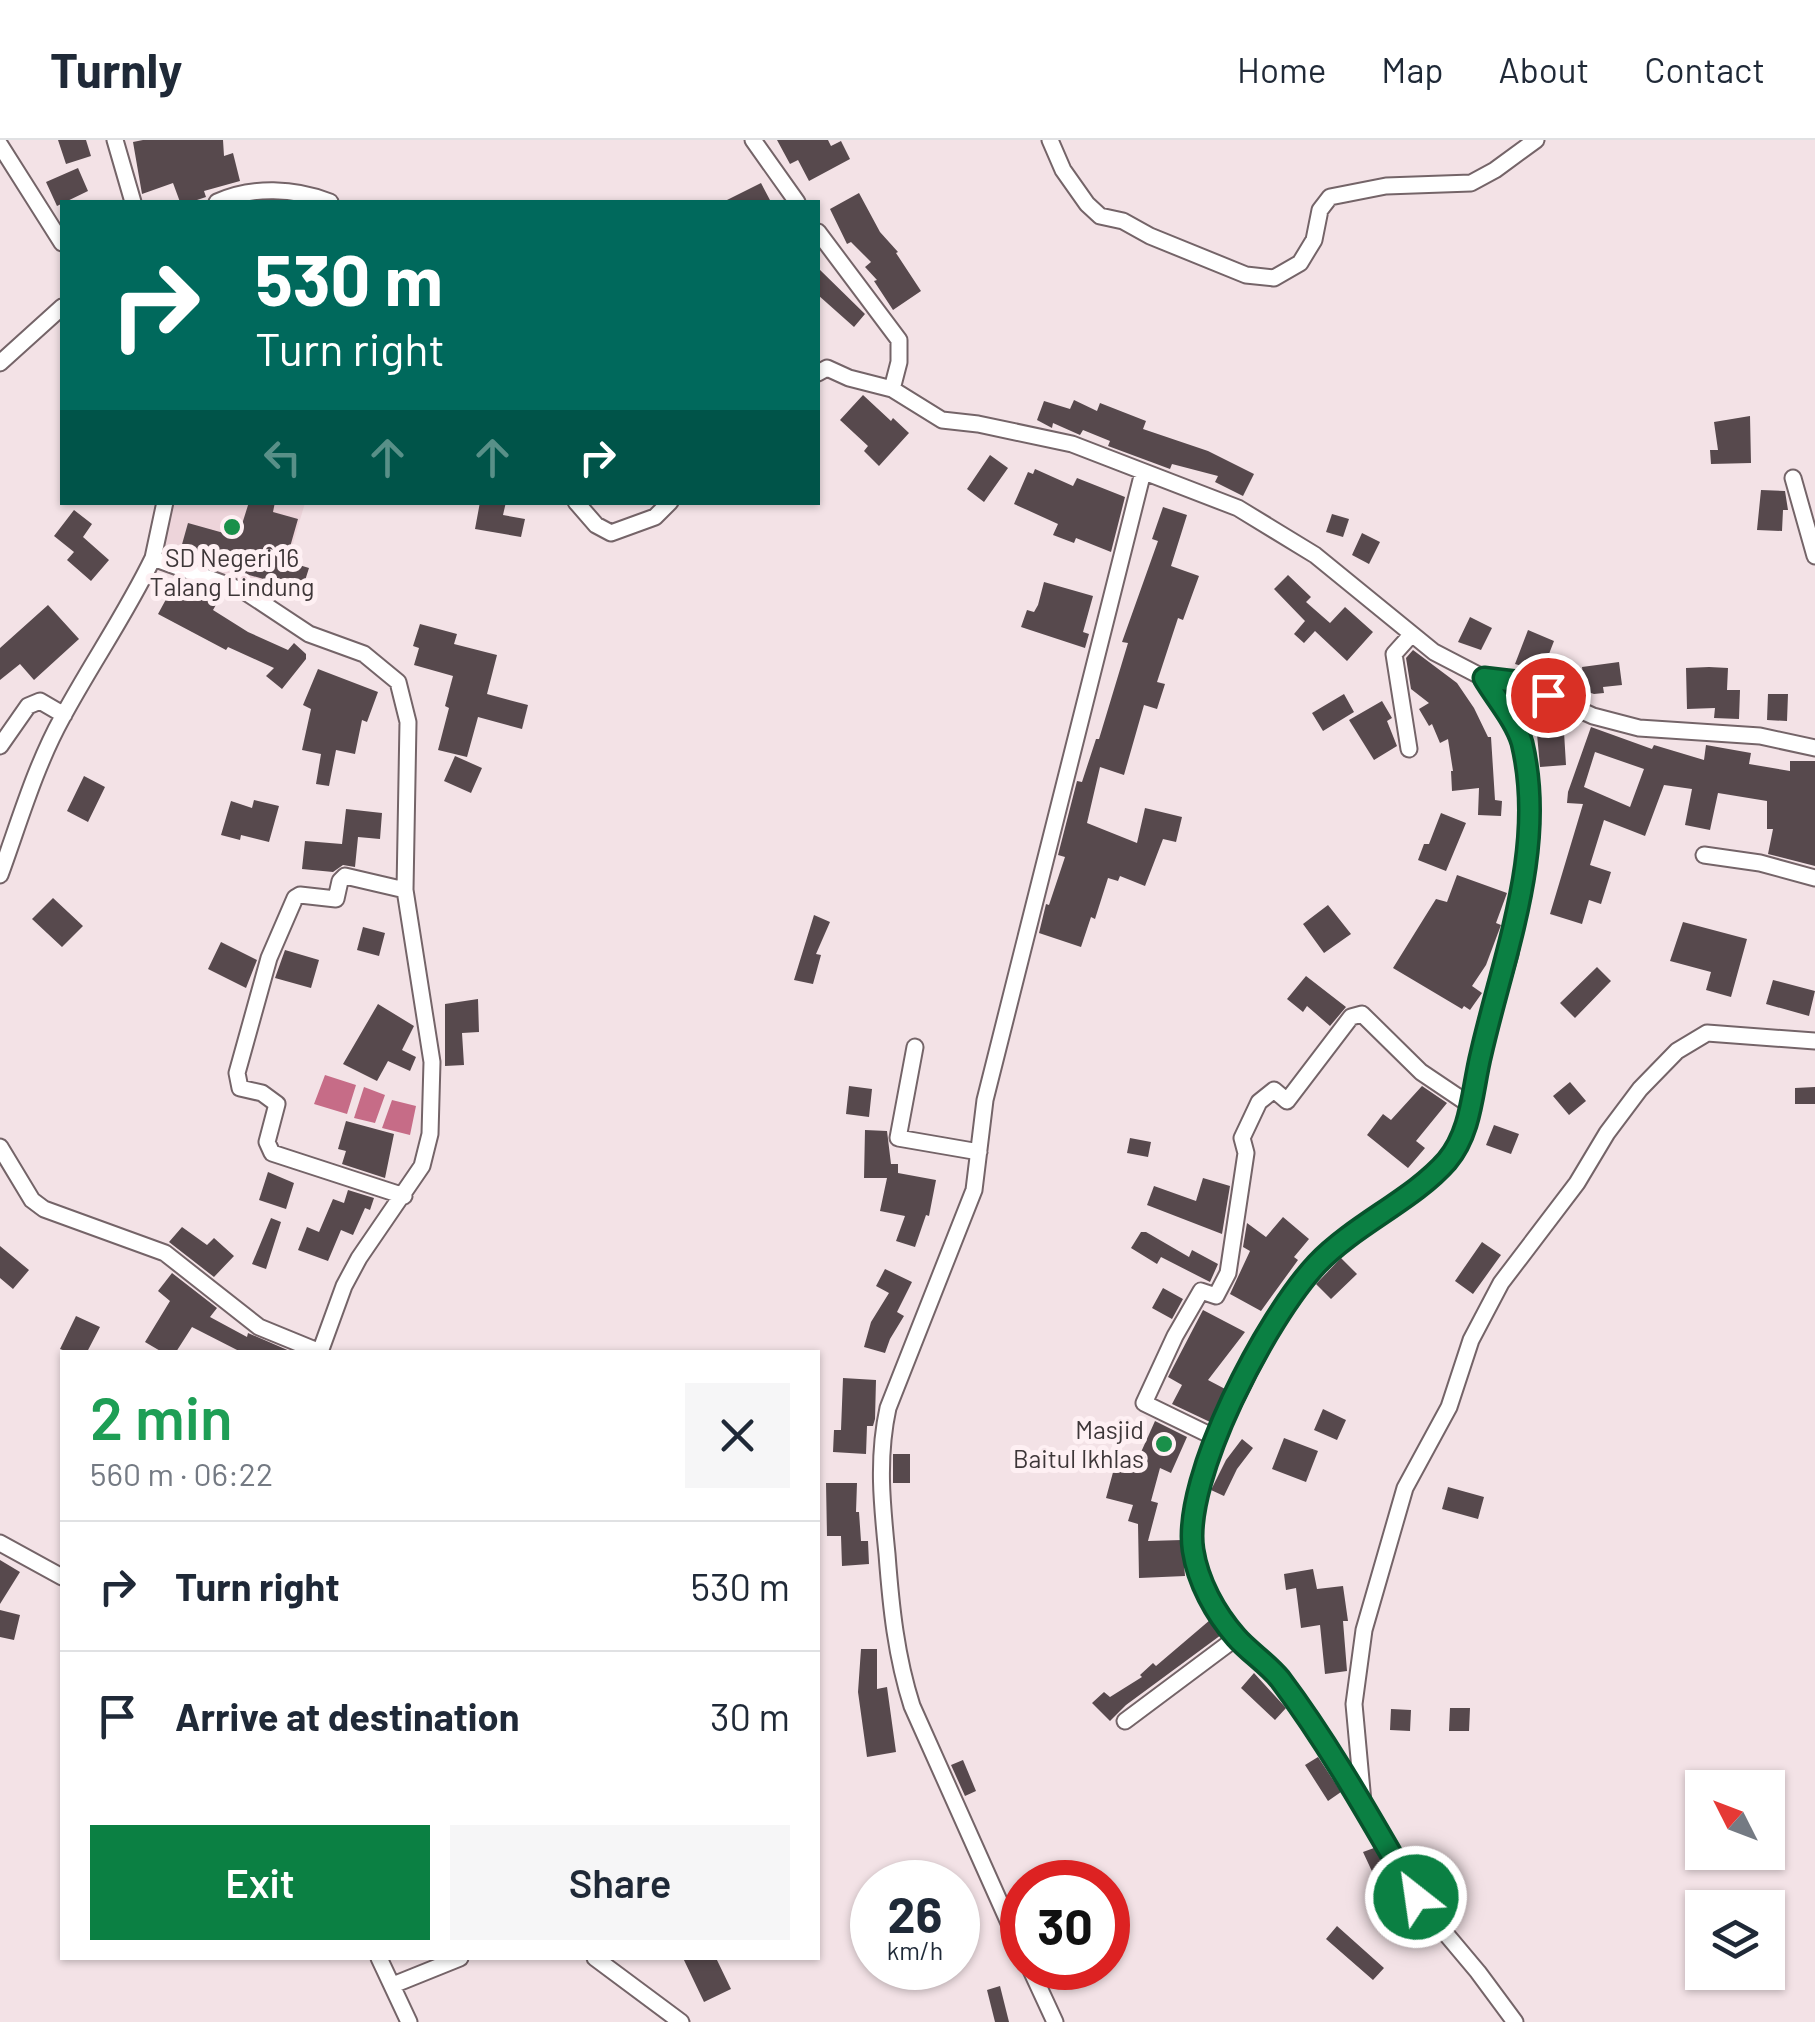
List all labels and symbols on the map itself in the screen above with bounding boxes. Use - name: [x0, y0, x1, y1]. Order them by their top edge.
- marker: SD Negeri 16 Talang Lindung: [221, 516, 243, 538]
- place label: SD Negeri 16 Talang Lindung: [150, 542, 314, 601]
- pin: [1506, 653, 1591, 738]
- place label: Masjid Baitul Ikhlas: [1013, 1414, 1144, 1473]
- marker: Masjid Baitul Ikhlas: [1153, 1433, 1175, 1455]
- north arrow: [1685, 1770, 1785, 1870]
- position arrow: [1364, 1845, 1468, 1949]
- speed limit sign: 30: [1000, 1860, 1130, 1990]

